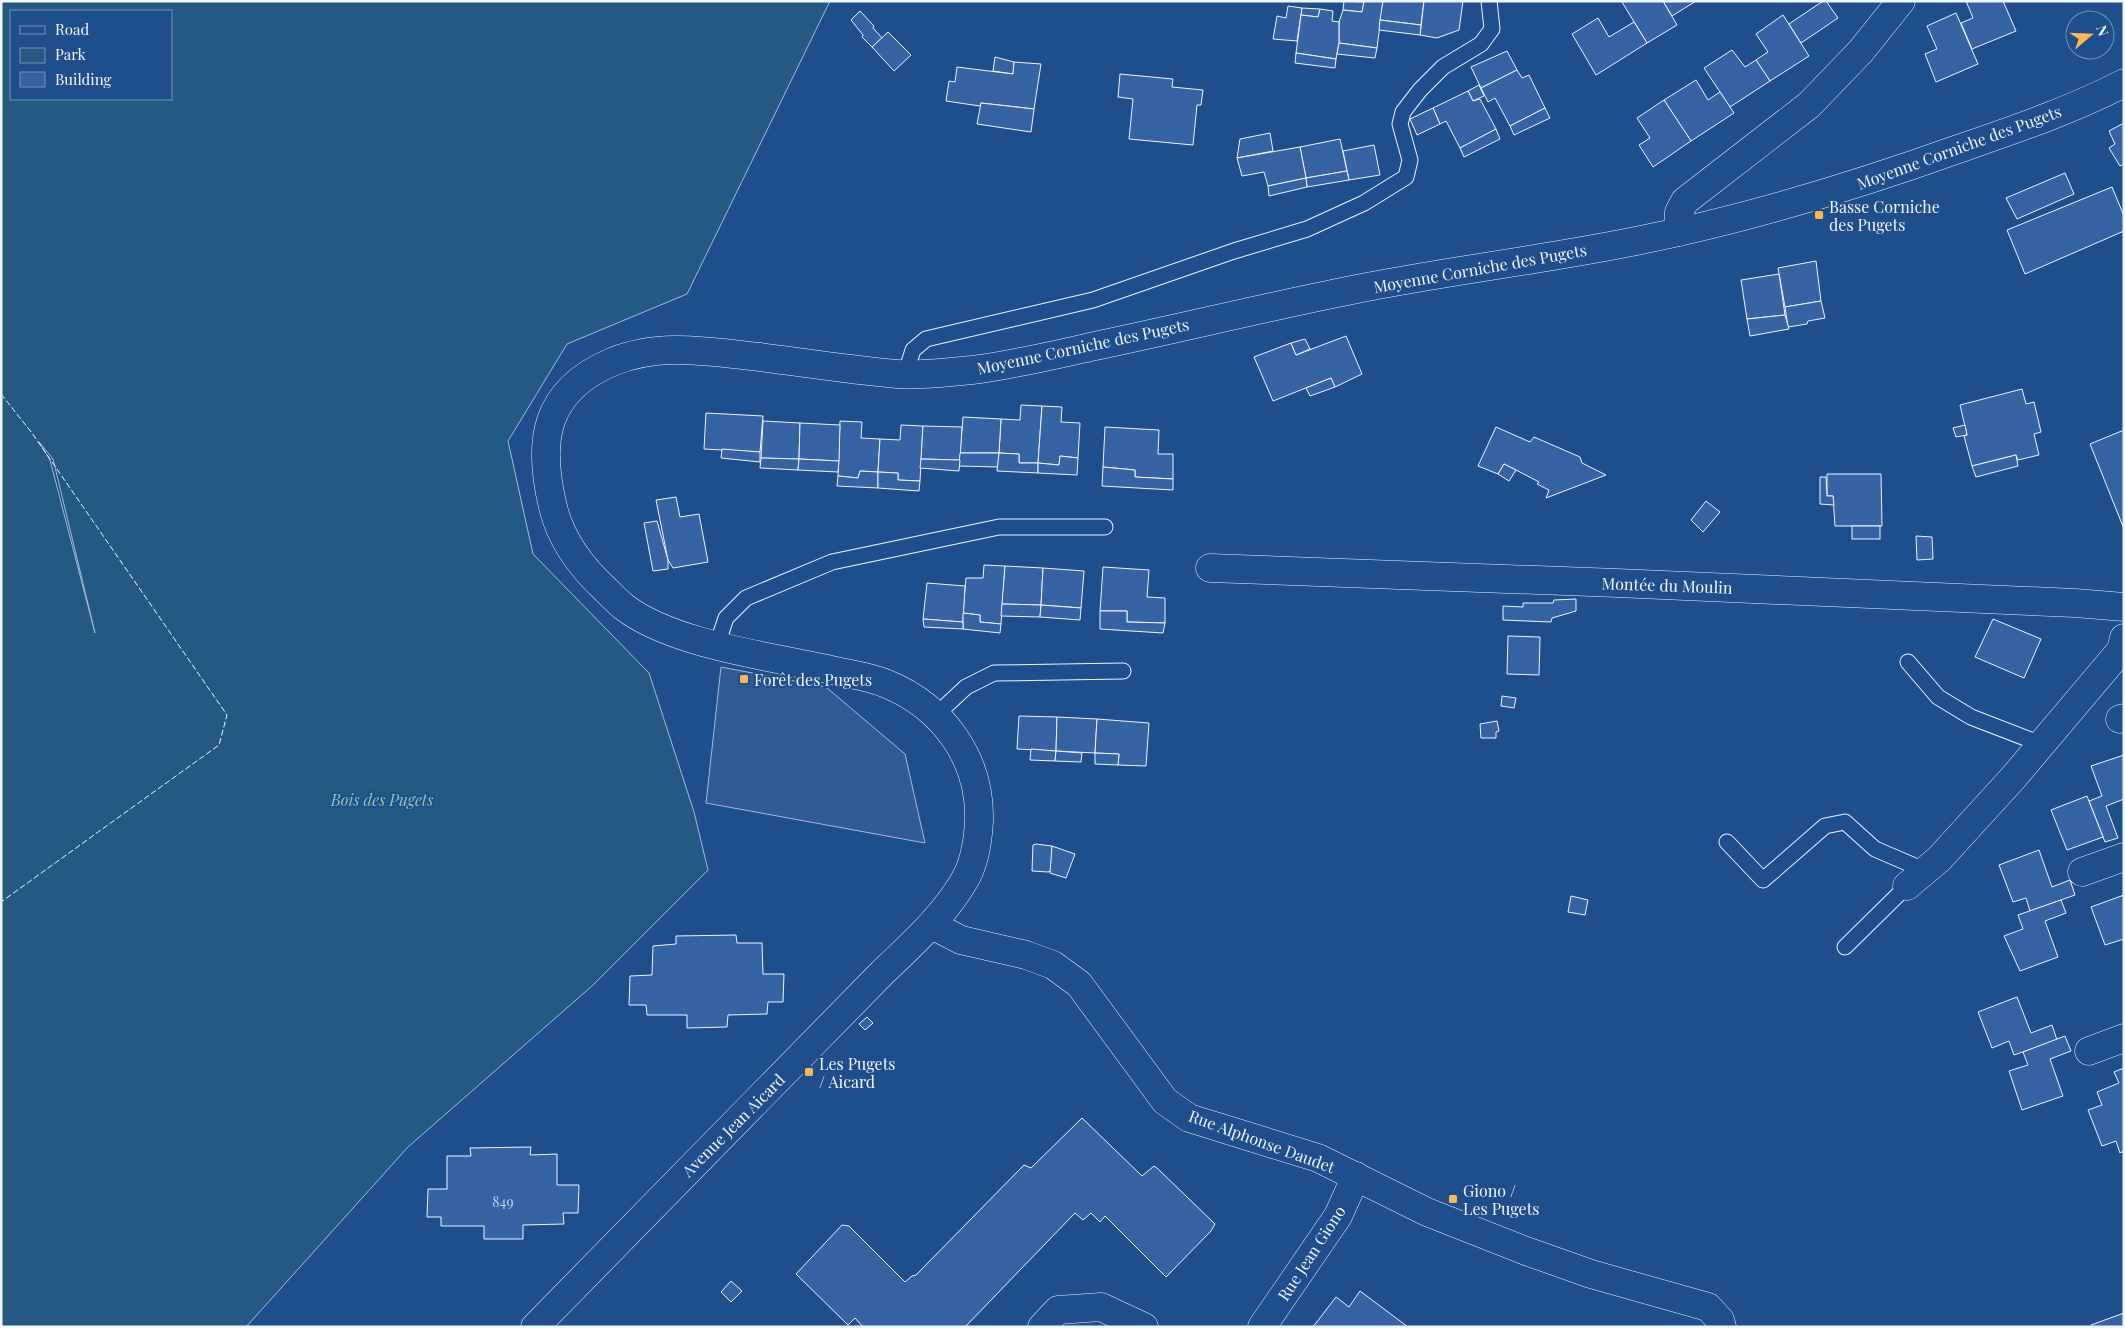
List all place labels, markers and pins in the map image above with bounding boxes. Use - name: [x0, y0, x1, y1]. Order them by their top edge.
- place label: Basse Corniche des Pugets: [1829, 196, 1940, 235]
- marker: Basse Corniche des Pugets: [1813, 209, 1825, 221]
- place label: Forêt des Pugets: [754, 669, 872, 690]
- marker: Forêt des Pugets: [738, 673, 750, 685]
- place label: Les Pugets / Aicard: [819, 1053, 896, 1092]
- marker: Les Pugets / Aicard: [803, 1066, 815, 1078]
- place label: Giono / Les Pugets: [1463, 1180, 1540, 1219]
- marker: Giono / Les Pugets: [1447, 1193, 1459, 1205]

